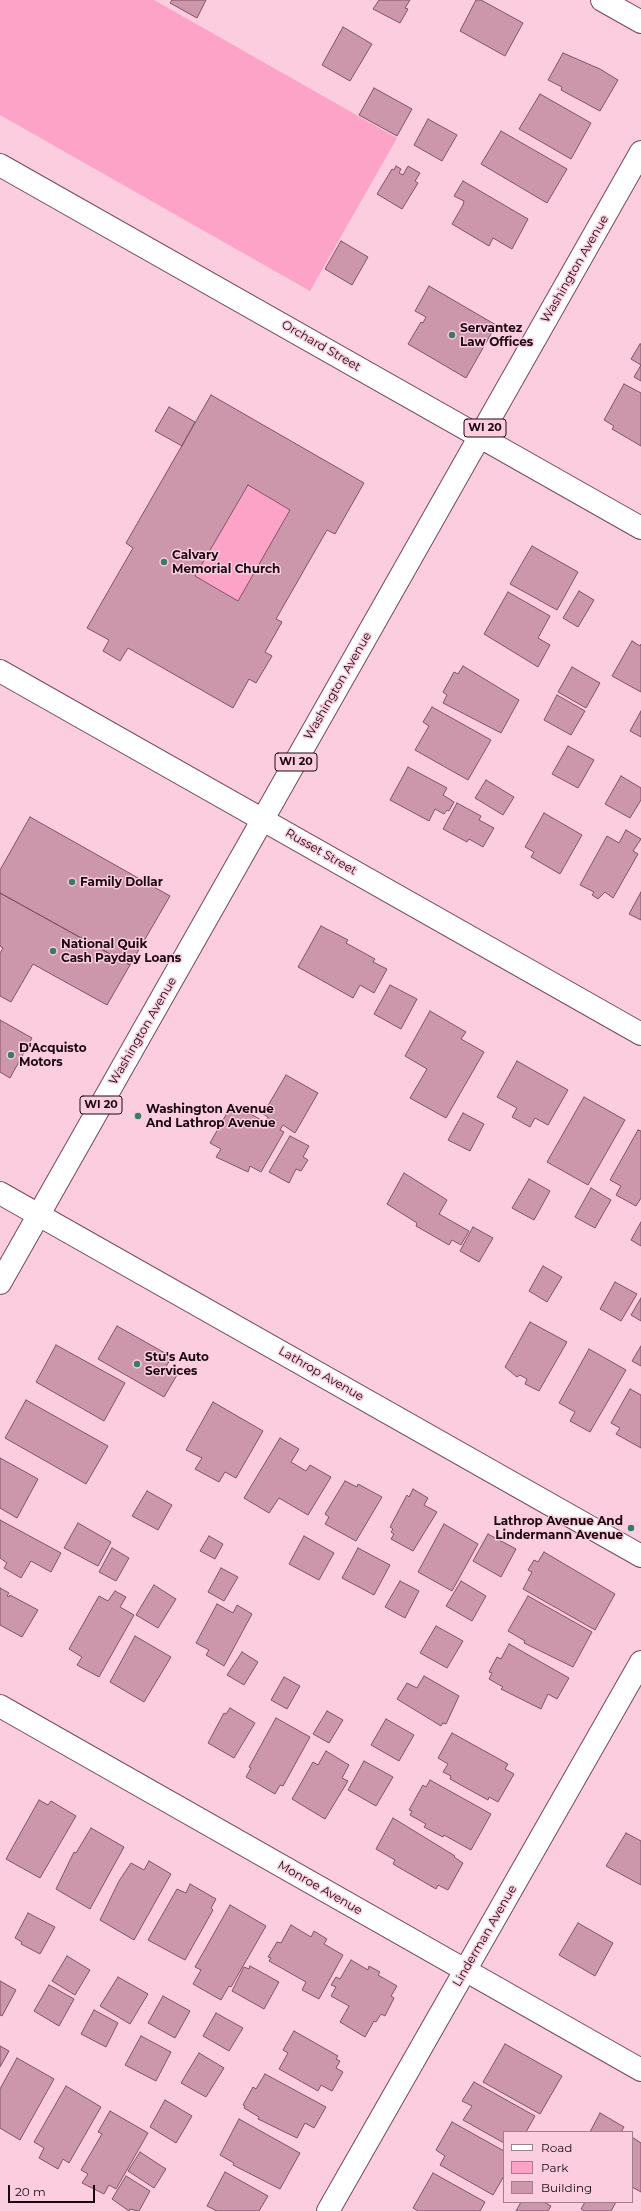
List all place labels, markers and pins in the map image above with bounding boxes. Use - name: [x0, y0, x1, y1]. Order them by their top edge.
- place label: Servantez Law Offices: [460, 321, 533, 349]
- marker: Servantez Law Offices: [447, 330, 457, 340]
- place label: Calvary Memorial Church: [172, 548, 280, 576]
- marker: Calvary Memorial Church: [159, 557, 169, 567]
- place label: Family Dollar: [80, 875, 163, 889]
- marker: Family Dollar: [67, 877, 77, 887]
- place label: National Quik Cash Payday Loans: [61, 937, 181, 965]
- marker: National Quik Cash Payday Loans: [48, 946, 58, 956]
- place label: D'Acquisto Motors: [19, 1041, 87, 1069]
- marker: D'Acquisto Motors: [6, 1050, 16, 1060]
- place label: Washington Avenue And Lathrop Avenue: [146, 1102, 276, 1130]
- marker: Washington Avenue And Lathrop Avenue: [133, 1111, 143, 1121]
- place label: Stu's Auto Services: [145, 1350, 209, 1378]
- marker: Stu's Auto Services: [132, 1359, 142, 1369]
- place label: Lathrop Avenue And Lindermann Avenue: [493, 1514, 623, 1542]
- marker: Lathrop Avenue And Lindermann Avenue: [626, 1523, 636, 1533]

